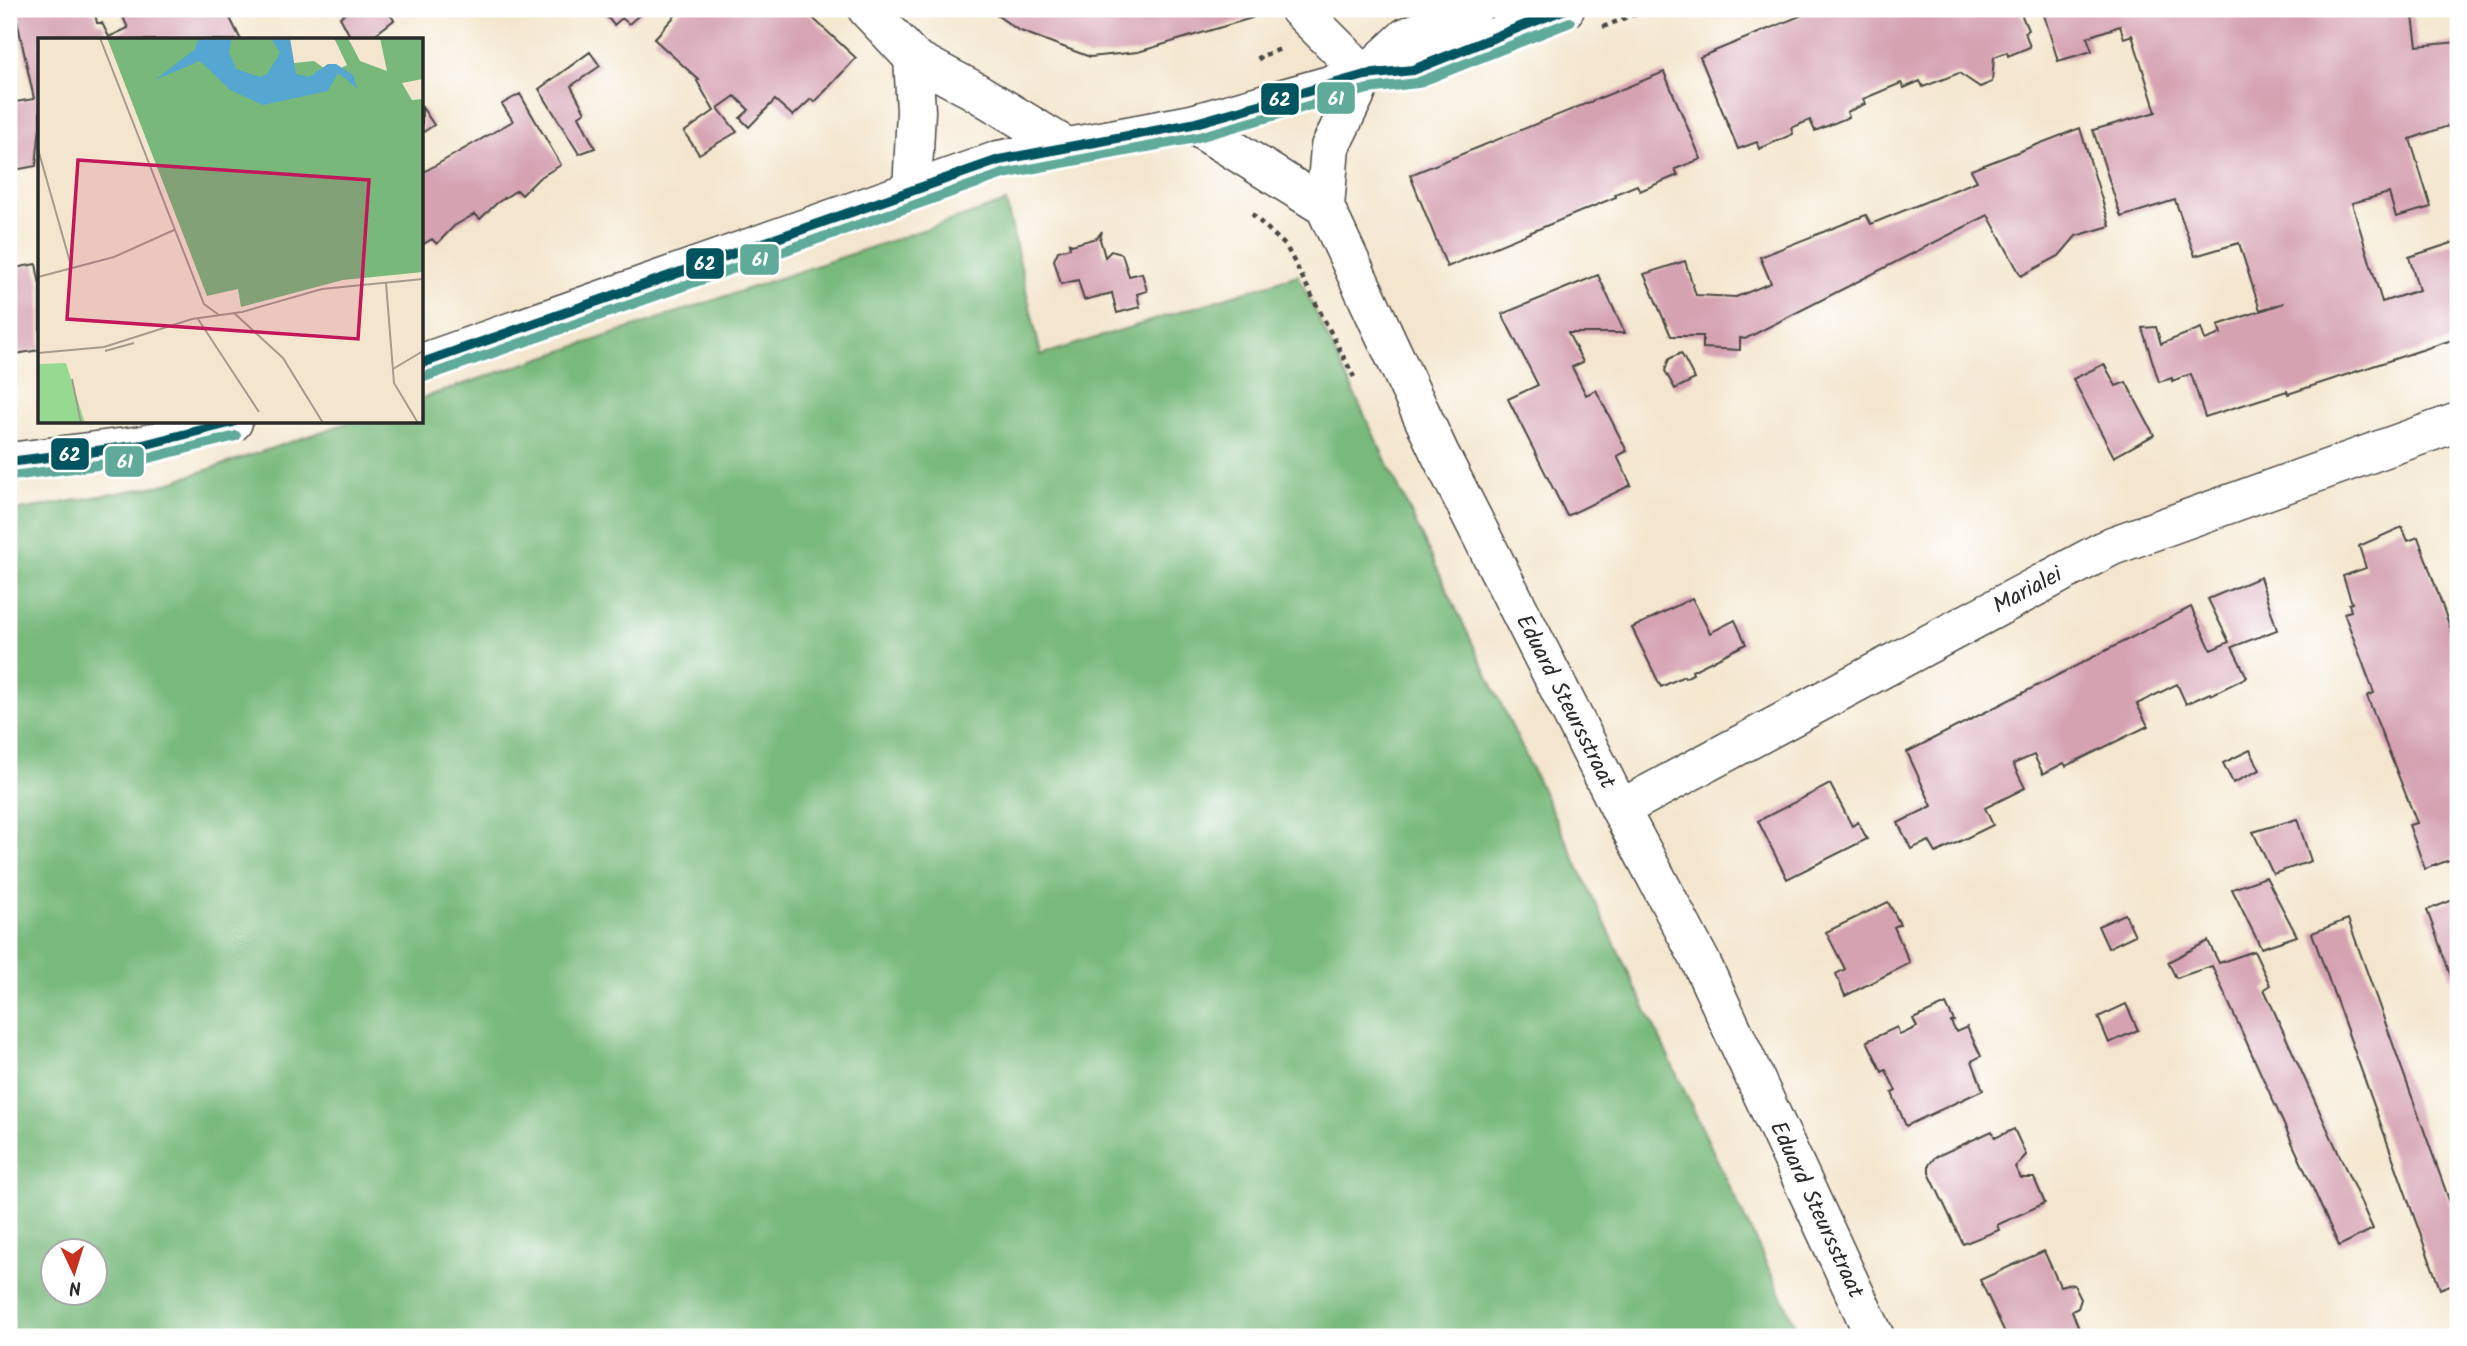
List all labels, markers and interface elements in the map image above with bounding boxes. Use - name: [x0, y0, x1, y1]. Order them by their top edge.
- inset map: [38, 38, 424, 424]
- line badge: 61: [1316, 81, 1356, 115]
- line badge: 62: [1260, 82, 1300, 116]
- text: 61: [1328, 85, 1344, 115]
- text: 62: [1269, 86, 1291, 116]
- line badge: 61: [739, 243, 780, 276]
- text: 61: [752, 246, 768, 276]
- line badge: 62: [685, 247, 725, 280]
- text: 62: [694, 250, 716, 280]
- line badge: 62: [50, 437, 90, 471]
- text: 62: [59, 441, 81, 471]
- line badge: 61: [104, 445, 145, 478]
- text: 61: [117, 448, 133, 478]
- street label: Marialei: [1987, 557, 2071, 624]
- street label: Eduard Steursstraat: [1505, 608, 1625, 797]
- street label: Eduard Steursstraat: [1759, 1115, 1873, 1306]
- north arrow: [38, 1238, 108, 1308]
- text: N: [68, 1272, 82, 1302]

